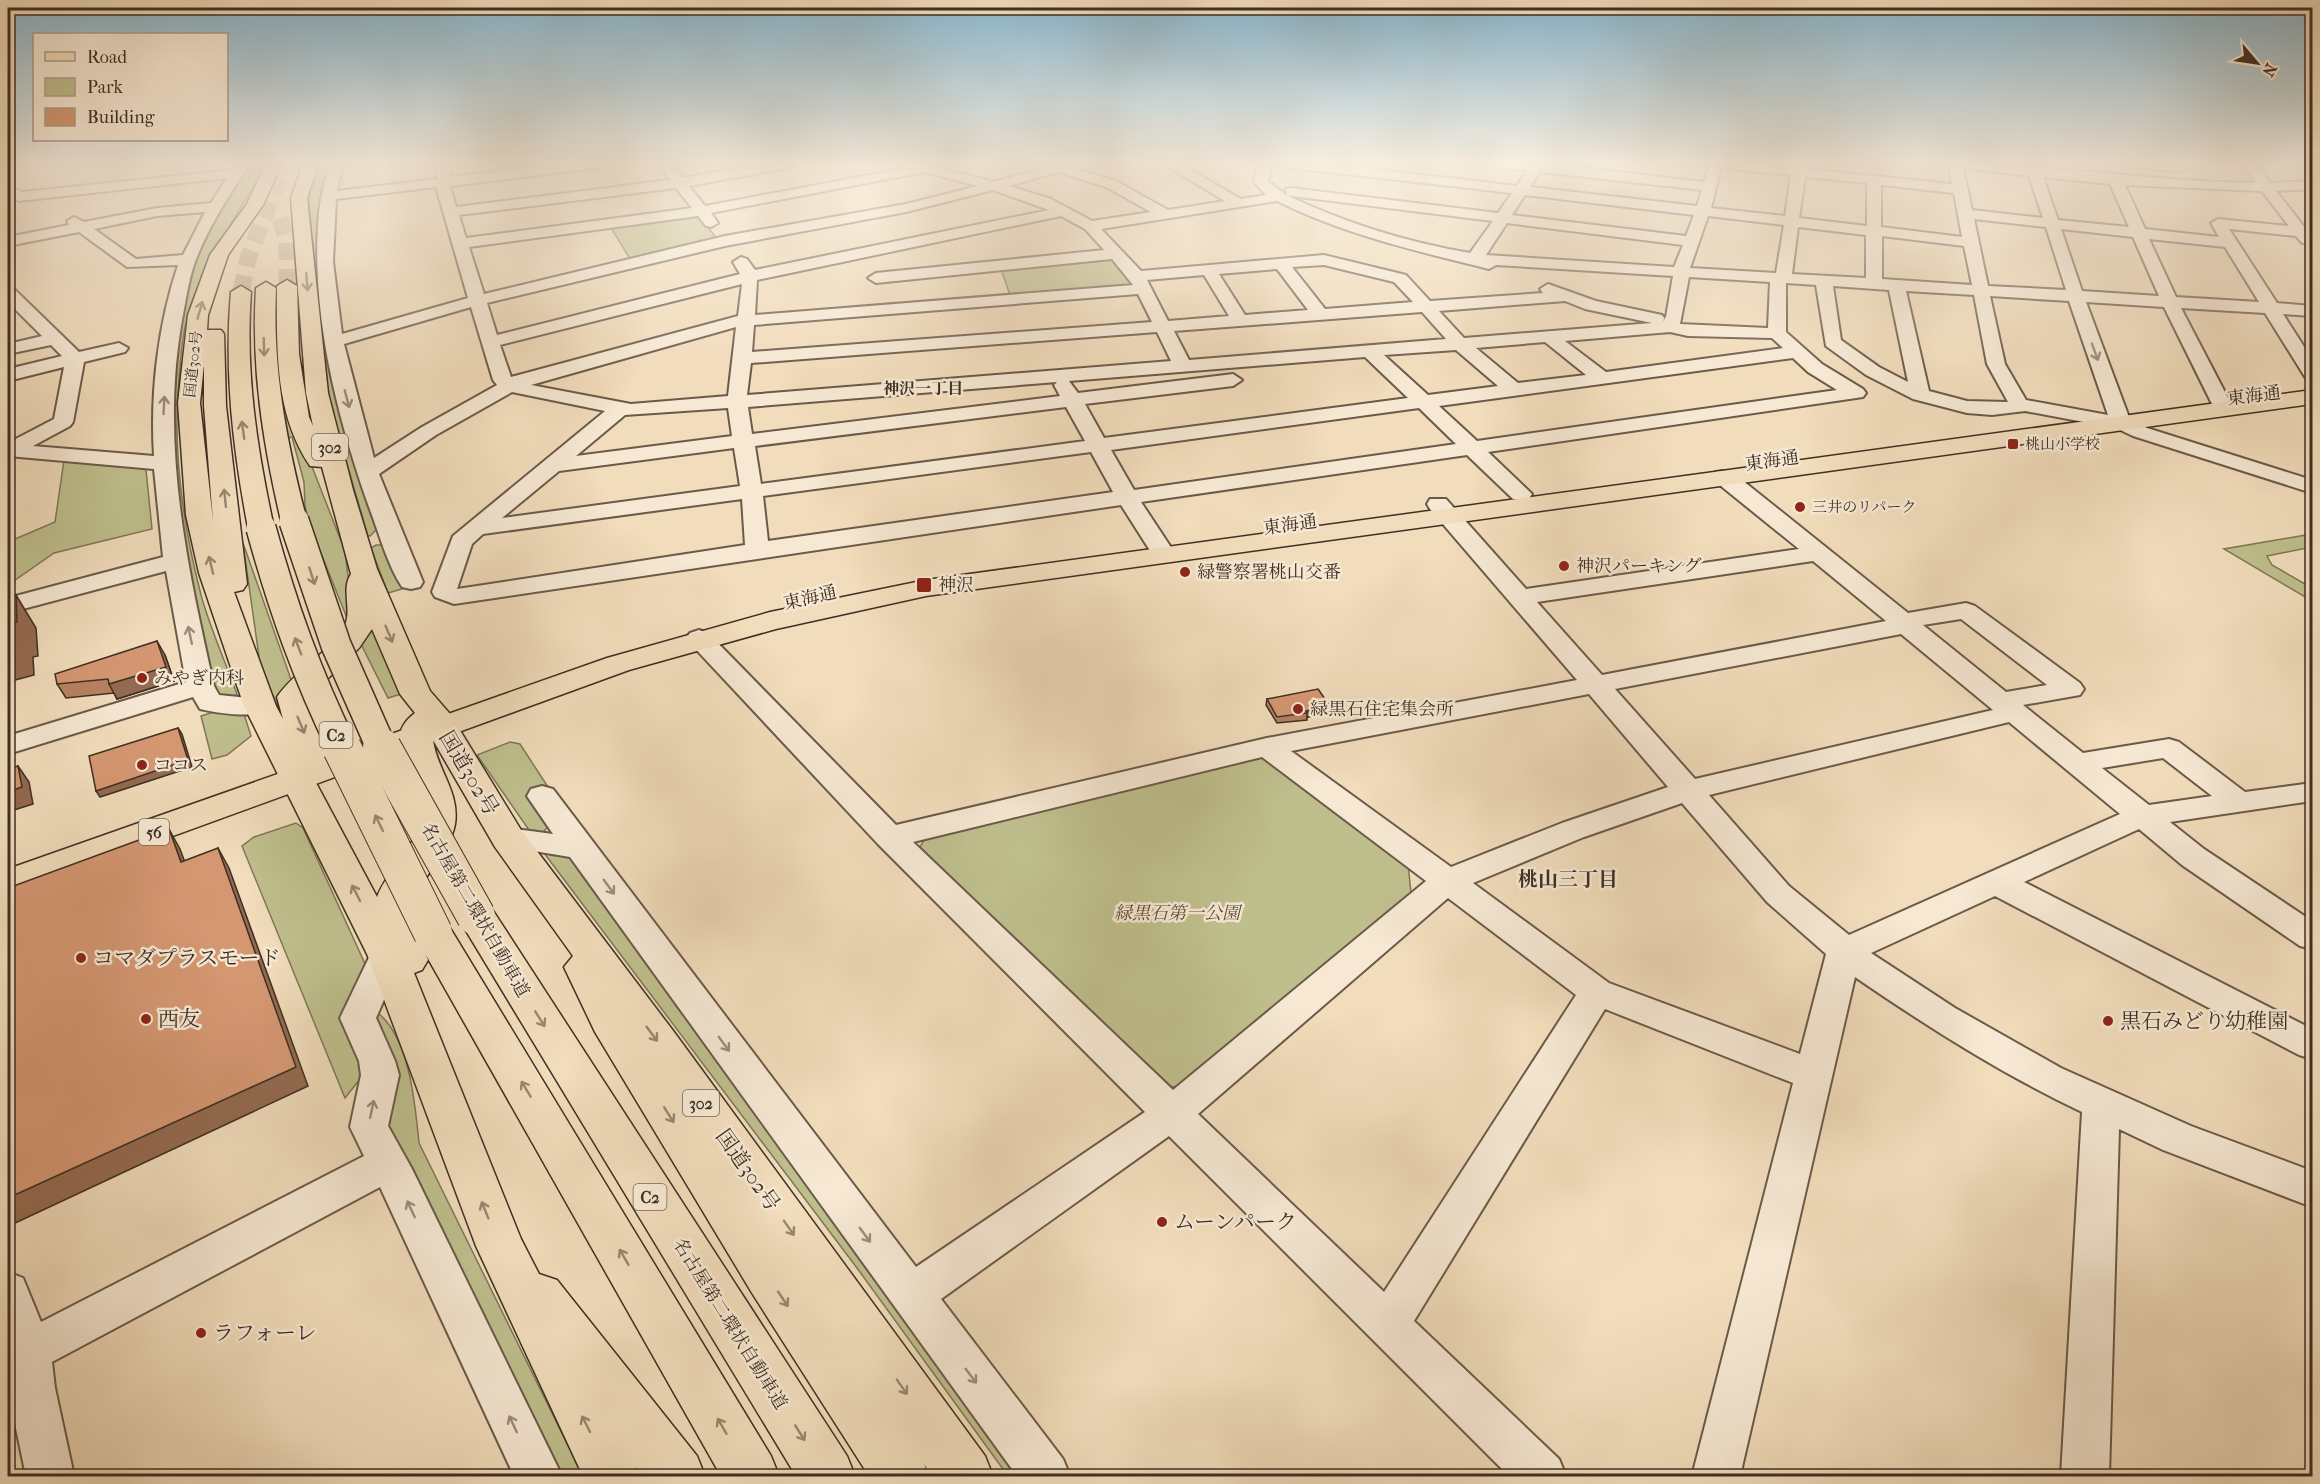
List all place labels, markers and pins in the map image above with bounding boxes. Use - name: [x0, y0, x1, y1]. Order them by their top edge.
- place label: 桃山小学校: [2025, 435, 2100, 453]
- marker: 桃山小学校: [2006, 437, 2020, 451]
- place label: 三井のリパーク: [1812, 498, 1917, 516]
- marker: 三井のリパーク: [1793, 500, 1807, 514]
- place label: 神沢パーキング: [1576, 556, 1701, 577]
- marker: 神沢パーキング: [1557, 559, 1571, 573]
- place label: 緑警察署桃山交番: [1197, 562, 1341, 583]
- marker: 緑警察署桃山交番: [1178, 565, 1192, 579]
- place label: 神沢: [938, 575, 974, 596]
- marker: 神沢: [915, 576, 933, 594]
- place label: みやぎ内科: [154, 668, 244, 689]
- marker: みやぎ内科: [135, 671, 149, 685]
- place label: 緑黒石住宅集会所: [1310, 699, 1454, 720]
- marker: 緑黒石住宅集会所: [1291, 702, 1305, 716]
- place label: ココス: [154, 755, 208, 776]
- marker: ココス: [135, 758, 149, 772]
- place label: コマダプラスモード: [93, 946, 281, 970]
- marker: コマダプラスモード: [74, 951, 88, 965]
- place label: 西友: [158, 1007, 200, 1031]
- place label: 黒石みどり幼稚園: [2120, 1009, 2288, 1033]
- marker: 西友: [139, 1012, 153, 1026]
- marker: 黒石みどり幼稚園: [2101, 1014, 2115, 1028]
- place label: ムーンパーク: [1174, 1210, 1297, 1234]
- marker: ムーンパーク: [1155, 1215, 1169, 1229]
- place label: ラフォーレ: [213, 1321, 317, 1345]
- marker: ラフォーレ: [194, 1326, 208, 1340]

